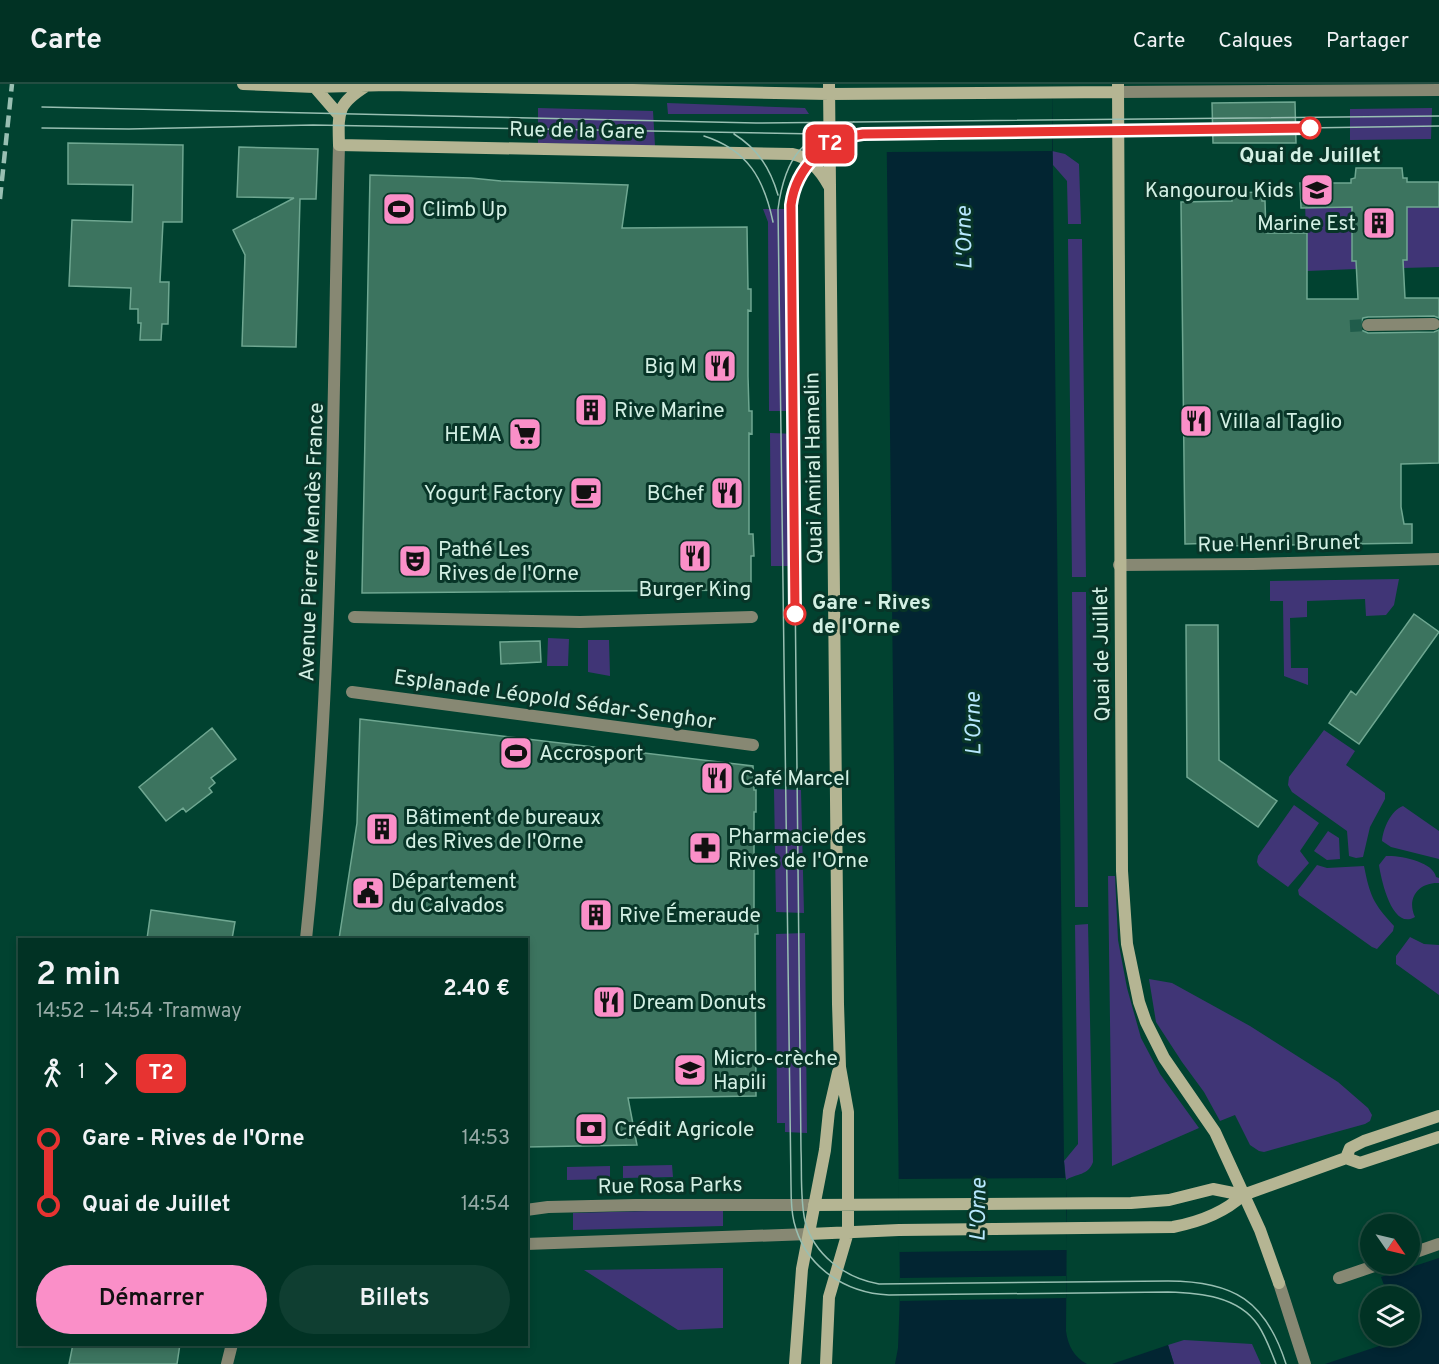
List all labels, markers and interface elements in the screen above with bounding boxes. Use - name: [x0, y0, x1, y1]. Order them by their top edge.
- text: Carte: [30, 23, 102, 59]
- text: Carte: [1133, 28, 1185, 55]
- text: Calques: [1218, 28, 1293, 55]
- text: Partager: [1326, 28, 1409, 55]
- street label: Rue de la Gare: [509, 117, 645, 146]
- marker: Quai de Juillet: [1299, 117, 1321, 139]
- line badge: T2: [803, 124, 857, 164]
- text: T2: [817, 131, 843, 158]
- place label: Quai de Juillet: [1239, 143, 1381, 170]
- school or university icon: Kangourou Kids: [1299, 172, 1335, 208]
- place label: Kangourou Kids: [1145, 178, 1294, 205]
- sports icon: Climb Up: [381, 191, 417, 227]
- place label: Climb Up: [422, 197, 507, 224]
- water label: L'Orne: [951, 205, 980, 270]
- building icon: Marine Est: [1361, 205, 1397, 241]
- place label: Marine Est: [1257, 211, 1356, 238]
- restaurant icon: Big M: [702, 348, 738, 384]
- place label: Big M: [644, 354, 697, 381]
- street label: Quai Amiral Hamelin: [799, 372, 830, 564]
- building icon: Rive Marine: [573, 392, 609, 428]
- place label: Rive Marine: [614, 398, 725, 425]
- street label: Avenue Pierre Mendès France: [294, 402, 331, 682]
- restaurant icon: Villa al Taglio: [1178, 403, 1214, 439]
- place label: Villa al Taglio: [1219, 409, 1342, 436]
- supermarket icon: HEMA: [507, 416, 543, 452]
- place label: HEMA: [444, 422, 502, 449]
- cafe icon: Yogurt Factory: [568, 475, 604, 511]
- restaurant icon: BChef: [709, 475, 745, 511]
- place label: Yogurt Factory: [424, 481, 563, 508]
- place label: BChef: [647, 481, 704, 508]
- street label: Rue Henri Brunet: [1197, 530, 1361, 559]
- place label: Pathé Les Rives de l'Orne: [438, 537, 579, 588]
- restaurant icon: Burger King: [677, 538, 713, 574]
- theatre icon: Pathé Les Rives de l'Orne: [397, 543, 433, 579]
- place label: Burger King: [639, 577, 751, 604]
- street label: Quai de Juillet: [1088, 586, 1117, 722]
- place label: Gare - Rives de l'Orne: [812, 590, 931, 641]
- marker: Gare - Rives de l'Orne: [784, 603, 806, 625]
- street label: Esplanade Léopold Sédar-Senghor: [392, 665, 718, 736]
- water label: L'Orne: [960, 691, 989, 756]
- sports icon: Accrosport: [498, 735, 534, 771]
- place label: Accrosport: [539, 741, 644, 768]
- restaurant icon: Café Marcel: [699, 760, 735, 796]
- place label: Café Marcel: [740, 766, 850, 793]
- place label: Bâtiment de bureaux des Rives de l'Orne: [405, 805, 601, 856]
- building icon: Bâtiment de bureaux des Rives de l'Orne: [364, 811, 400, 847]
- place label: Pharmacie des Rives de l'Orne: [728, 824, 869, 875]
- pharmacy icon: Pharmacie des Rives de l'Orne: [687, 830, 723, 866]
- place label: Département du Calvados: [391, 869, 517, 920]
- public building icon: Département du Calvados: [350, 875, 386, 911]
- building icon: Rive Émeraude: [578, 897, 614, 933]
- place label: Rive Émeraude: [619, 902, 761, 930]
- text: 2 min: [36, 955, 121, 997]
- text: 2.40 €: [443, 976, 510, 1003]
- restaurant icon: Dream Donuts: [591, 984, 627, 1020]
- place label: Dream Donuts: [632, 990, 766, 1017]
- text: 14:52 – 14:54 · Tramway: [36, 999, 242, 1025]
- place label: Micro-crèche Hapili: [713, 1046, 838, 1097]
- school or university icon: Micro-crèche Hapili: [672, 1052, 708, 1088]
- icon: walk: [36, 1057, 69, 1090]
- icon: forward: [94, 1057, 127, 1090]
- text: 1: [78, 1060, 85, 1086]
- text: T2: [148, 1060, 174, 1087]
- bank icon: Crédit Agricole: [573, 1111, 609, 1147]
- place label: Crédit Agricole: [614, 1117, 754, 1144]
- text: Gare - Rives de l'Orne: [82, 1126, 305, 1153]
- text: 14:53: [462, 1126, 510, 1152]
- street label: Rue Rosa Parks: [597, 1172, 743, 1201]
- water label: L'Orne: [965, 1177, 994, 1242]
- text: Quai de Juillet: [82, 1192, 230, 1219]
- text: 14:54: [461, 1192, 510, 1218]
- north arrow: [1360, 1214, 1420, 1274]
- map controls: [1360, 1214, 1420, 1346]
- button: Démarrer: [36, 1265, 267, 1334]
- button: Billets: [279, 1265, 510, 1334]
- button: layers: [1360, 1286, 1420, 1346]

